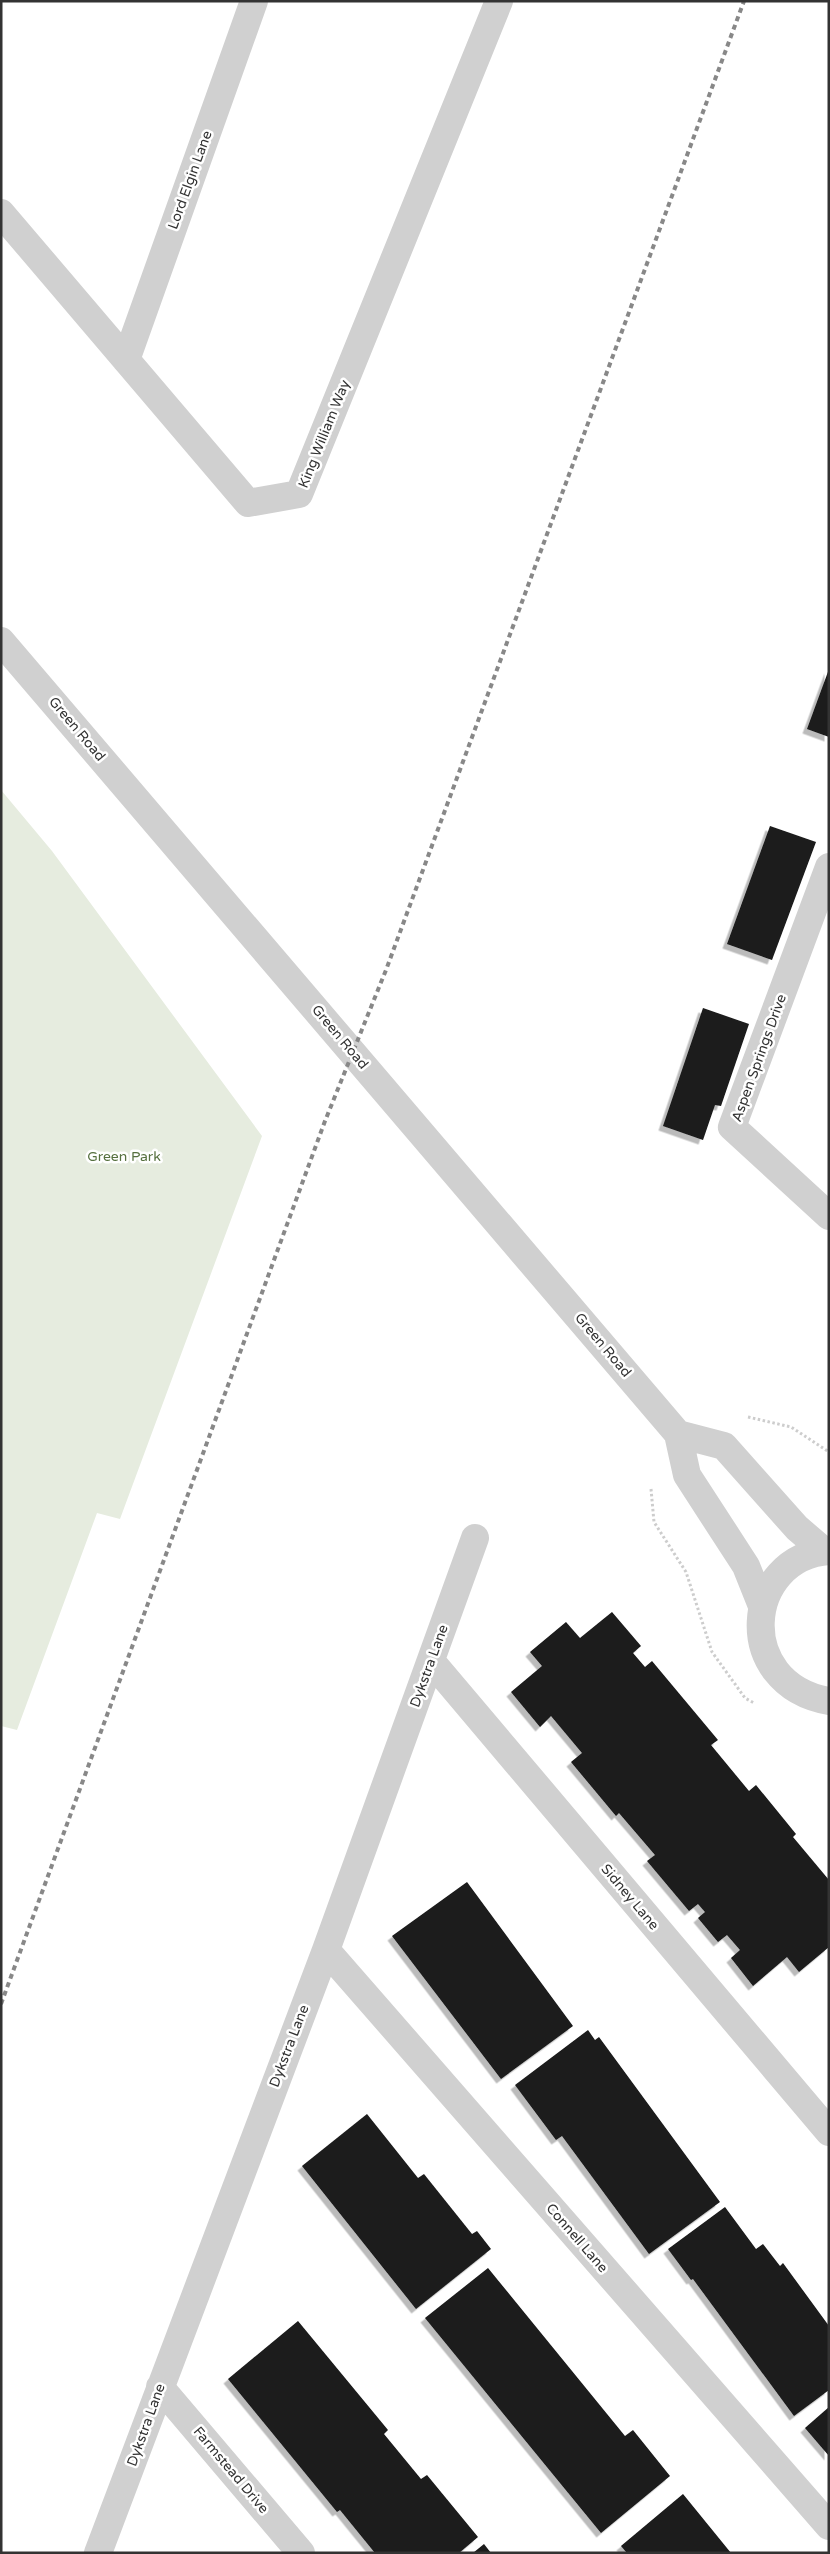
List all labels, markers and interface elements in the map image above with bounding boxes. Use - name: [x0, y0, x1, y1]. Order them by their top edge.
- street label: Lord Elgin Lane: [164, 128, 216, 232]
- street label: King William Way: [295, 377, 354, 491]
- street label: Green Road: [45, 693, 109, 765]
- street label: Aspen Springs Drive: [728, 992, 790, 1124]
- street label: Green Road: [308, 1001, 372, 1073]
- park label: Green Park: [87, 1148, 161, 1165]
- street label: Green Road: [571, 1309, 635, 1381]
- street label: Dykstra Lane: [406, 1622, 452, 1710]
- street label: Sidney Lane: [598, 1861, 663, 1933]
- street label: Dykstra Lane: [266, 2002, 313, 2090]
- street label: Connell Lane: [542, 2200, 612, 2276]
- street label: Dykstra Lane: [123, 2381, 169, 2469]
- street label: Farmstead Drive: [190, 2423, 272, 2517]

